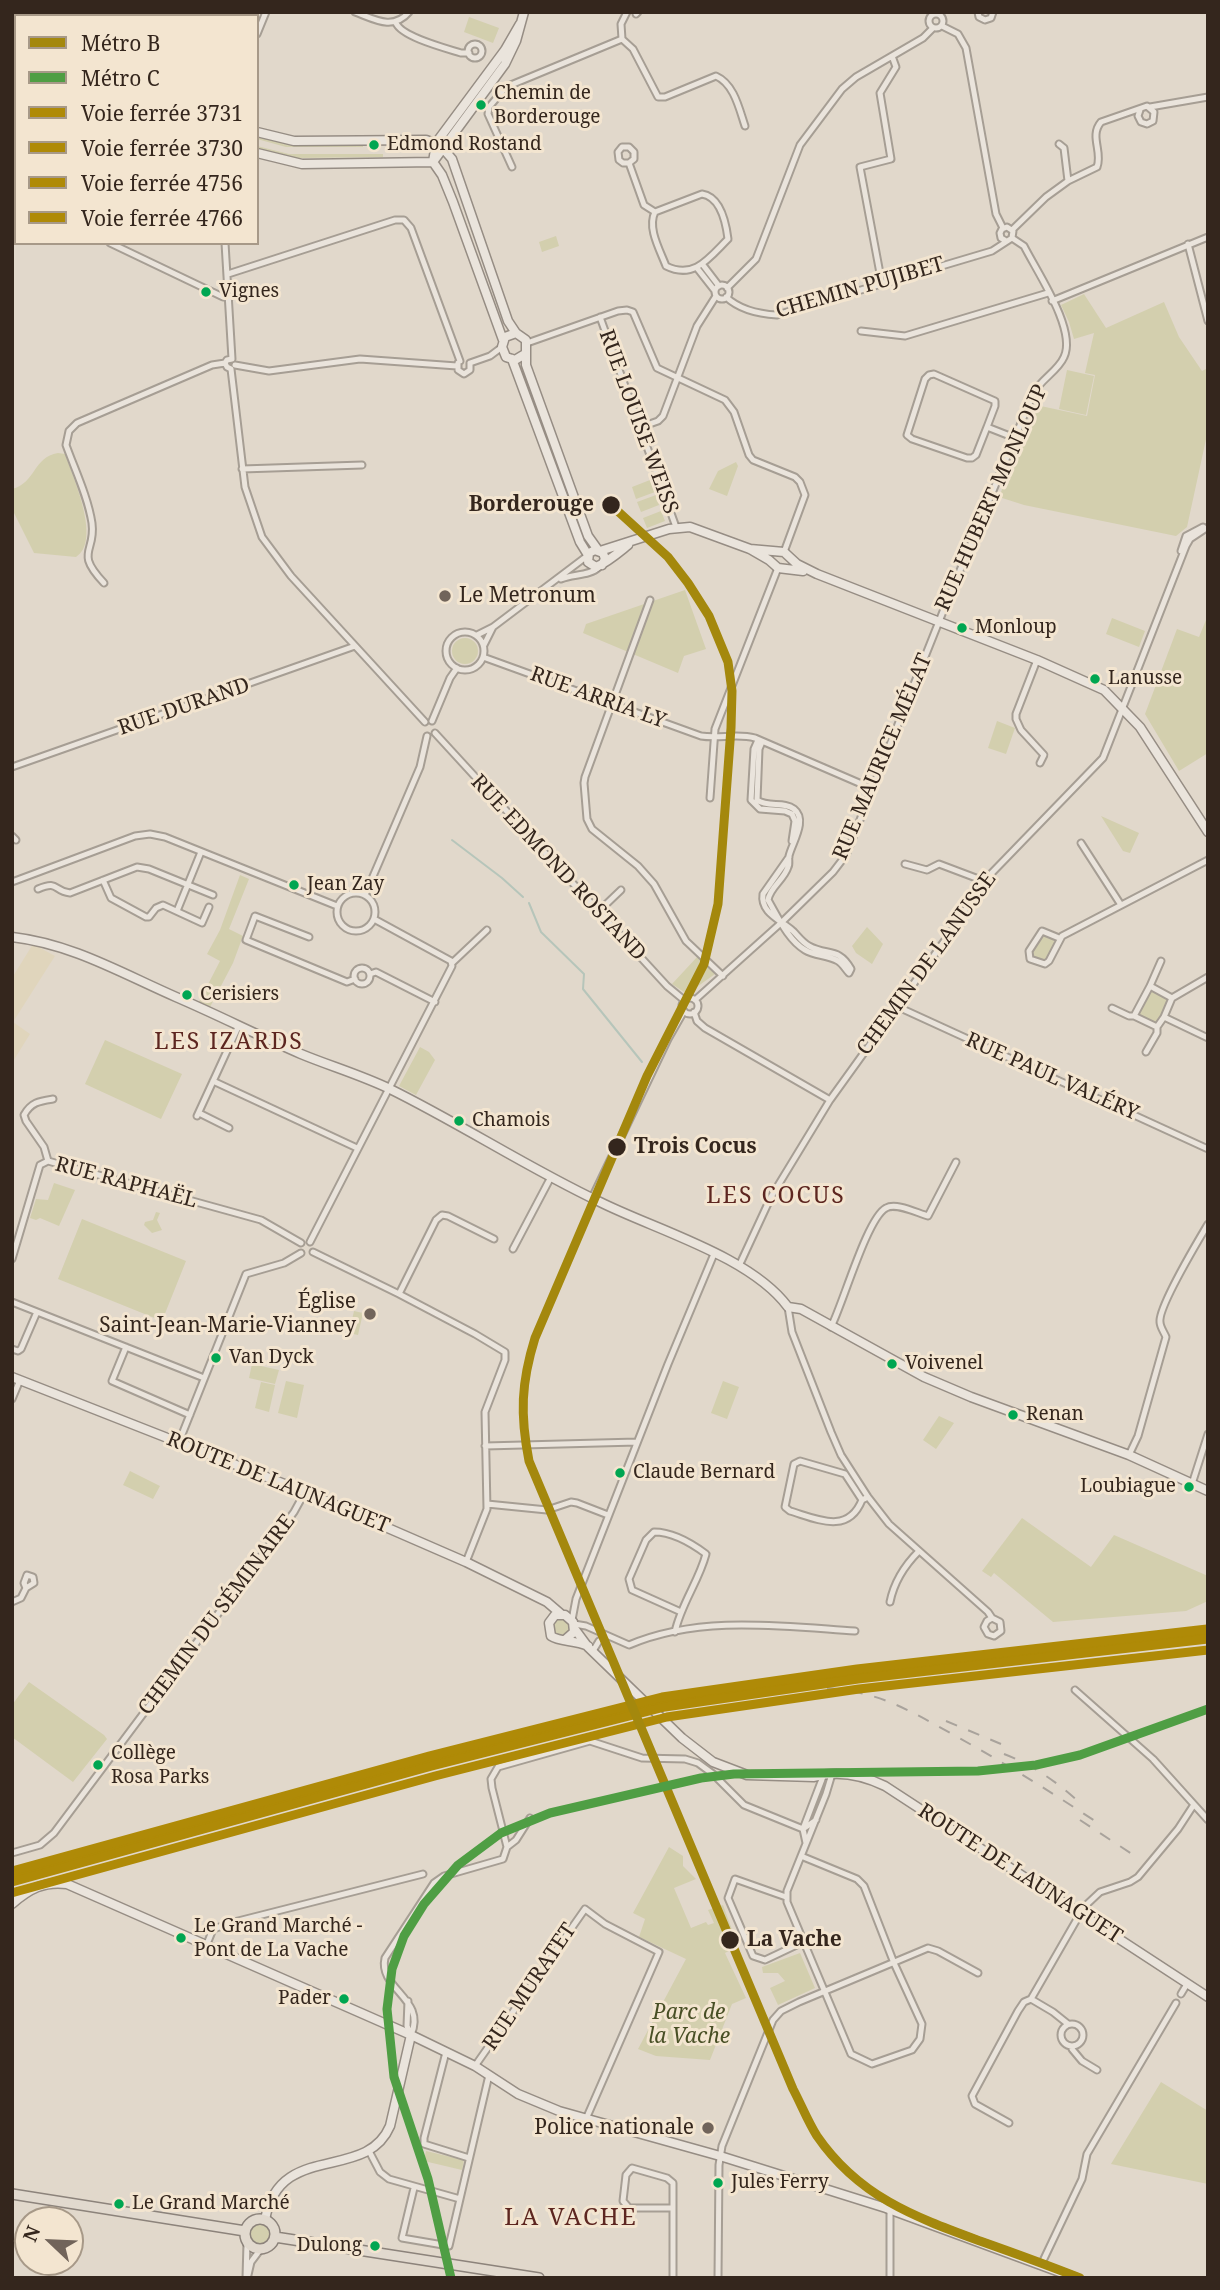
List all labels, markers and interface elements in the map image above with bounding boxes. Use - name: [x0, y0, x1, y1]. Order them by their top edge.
- legend: [14, 14, 259, 245]
- text: Métro B: [81, 29, 161, 57]
- text: Métro C: [81, 64, 160, 92]
- place label: Chemin de Borderouge: [494, 83, 601, 127]
- marker: Chemin de Borderouge: [474, 98, 488, 112]
- text: Voie ferrée 3731: [81, 99, 243, 127]
- text: Voie ferrée 3730: [81, 134, 243, 162]
- place label: Edmond Rostand: [387, 134, 542, 156]
- marker: Edmond Rostand: [367, 138, 381, 152]
- text: Voie ferrée 4756: [81, 169, 243, 197]
- text: Voie ferrée 4766: [81, 204, 243, 232]
- street label: CHEMIN PUJIBET: [773, 252, 947, 324]
- place label: Vignes: [219, 281, 279, 303]
- marker: Vignes: [199, 285, 213, 299]
- street label: RUE LOUISE WEISS: [593, 326, 683, 518]
- street label: RUE HUBERT MONLOUP: [931, 381, 1053, 615]
- place label: Borderouge: [469, 492, 594, 518]
- marker: Borderouge: [600, 494, 622, 516]
- place label: Le Metronum: [459, 583, 596, 609]
- marker: Le Metronum: [437, 588, 453, 604]
- place label: Monloup: [975, 617, 1057, 639]
- marker: Monloup: [955, 621, 969, 635]
- street label: RUE MAURICE MÉLAT: [828, 650, 938, 864]
- street label: RUE ARRIA LY: [527, 662, 669, 734]
- place label: Lanusse: [1108, 668, 1182, 690]
- marker: Lanusse: [1088, 672, 1102, 686]
- street label: RUE DURAND: [115, 673, 253, 741]
- street label: RUE EDMOND ROSTAND: [465, 770, 651, 966]
- street label: CHEMIN DE LANUSSE: [852, 868, 1002, 1060]
- place label: Jean Zay: [307, 874, 384, 896]
- marker: Jean Zay: [287, 878, 301, 892]
- place label: Cerisiers: [200, 984, 279, 1006]
- marker: Cerisiers: [180, 988, 194, 1002]
- district label: LES IZARDS: [155, 1028, 303, 1056]
- street label: RUE PAUL VALÉRY: [962, 1028, 1142, 1126]
- place label: Chamois: [472, 1110, 550, 1132]
- marker: Chamois: [452, 1114, 466, 1128]
- place label: Trois Cocus: [634, 1134, 757, 1160]
- marker: Trois Cocus: [606, 1136, 628, 1158]
- street label: RUE RAPHAËL: [52, 1152, 200, 1214]
- district label: LES COCUS: [707, 1182, 845, 1210]
- place label: Église Saint-Jean-Marie-Vianney: [99, 1289, 356, 1339]
- marker: Église Saint-Jean-Marie-Vianney: [362, 1306, 378, 1322]
- place label: Van Dyck: [229, 1347, 314, 1369]
- marker: Van Dyck: [209, 1351, 223, 1365]
- place label: Voivenel: [905, 1353, 983, 1375]
- marker: Voivenel: [885, 1357, 899, 1371]
- place label: Renan: [1026, 1404, 1084, 1426]
- marker: Renan: [1006, 1408, 1020, 1422]
- street label: ROUTE DE LAUNAGUET: [163, 1427, 393, 1539]
- place label: Claude Bernard: [633, 1462, 775, 1484]
- marker: Claude Bernard: [613, 1466, 627, 1480]
- place label: Loubiague: [1080, 1476, 1176, 1498]
- marker: Loubiague: [1182, 1480, 1196, 1494]
- street label: CHEMIN DU SÉMINAIRE: [133, 1510, 301, 1720]
- place label: Collège Rosa Parks: [111, 1743, 209, 1787]
- marker: Collège Rosa Parks: [91, 1758, 105, 1772]
- street label: ROUTE DE LAUNAGUET: [913, 1799, 1127, 1949]
- place label: Le Grand Marché - Pont de La Vache: [194, 1916, 363, 1960]
- street label: RUE MURATET: [478, 1919, 582, 2055]
- place label: La Vache: [747, 1927, 842, 1953]
- marker: La Vache: [719, 1929, 741, 1951]
- marker: Le Grand Marché - Pont de La Vache: [174, 1931, 188, 1945]
- place label: Pader: [278, 1988, 331, 2010]
- marker: Pader: [337, 1992, 351, 2006]
- park label: Parc de la Vache: [648, 2000, 730, 2050]
- place label: Police nationale: [534, 2115, 694, 2141]
- marker: Police nationale: [700, 2120, 716, 2136]
- place label: Jules Ferry: [731, 2172, 829, 2194]
- marker: Jules Ferry: [711, 2176, 725, 2190]
- place label: Le Grand Marché: [132, 2193, 290, 2215]
- marker: Le Grand Marché: [112, 2197, 126, 2211]
- district label: LA VACHE: [505, 2204, 637, 2232]
- north arrow: [14, 2206, 84, 2276]
- text: N: [17, 2222, 46, 2246]
- place label: Dulong: [297, 2235, 362, 2257]
- marker: Dulong: [368, 2239, 382, 2253]

